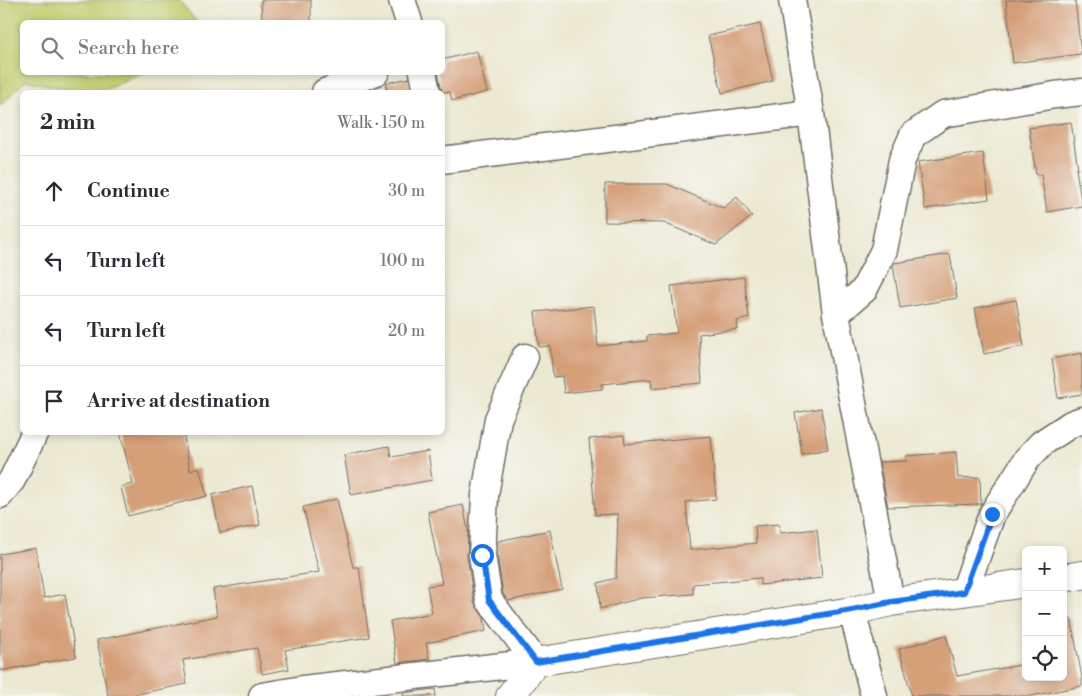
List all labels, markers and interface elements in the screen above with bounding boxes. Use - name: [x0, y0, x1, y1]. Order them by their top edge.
- search box: [20, 20, 445, 75]
- icon: search: [38, 34, 66, 62]
- text: Search here: [78, 36, 179, 60]
- text: 2 min: [40, 110, 95, 136]
- text: Walk · 150 m: [337, 113, 425, 133]
- icon: ahead: [40, 177, 68, 205]
- text: Continue: [87, 179, 170, 203]
- text: 30 m: [388, 181, 425, 201]
- icon: left: [40, 247, 68, 275]
- text: Turn left: [87, 249, 166, 273]
- text: 100 m: [380, 251, 425, 271]
- icon: left: [40, 317, 68, 345]
- text: Turn left: [87, 319, 166, 343]
- text: 20 m: [388, 321, 425, 341]
- icon: arrive: [40, 387, 68, 415]
- text: Arrive at destination: [87, 389, 270, 413]
- route end: [981, 503, 1004, 526]
- route start: [471, 544, 494, 567]
- map controls: [1022, 546, 1067, 681]
- button: +: [1022, 546, 1067, 591]
- button: −: [1022, 591, 1067, 636]
- button: locate: [1022, 636, 1067, 681]

